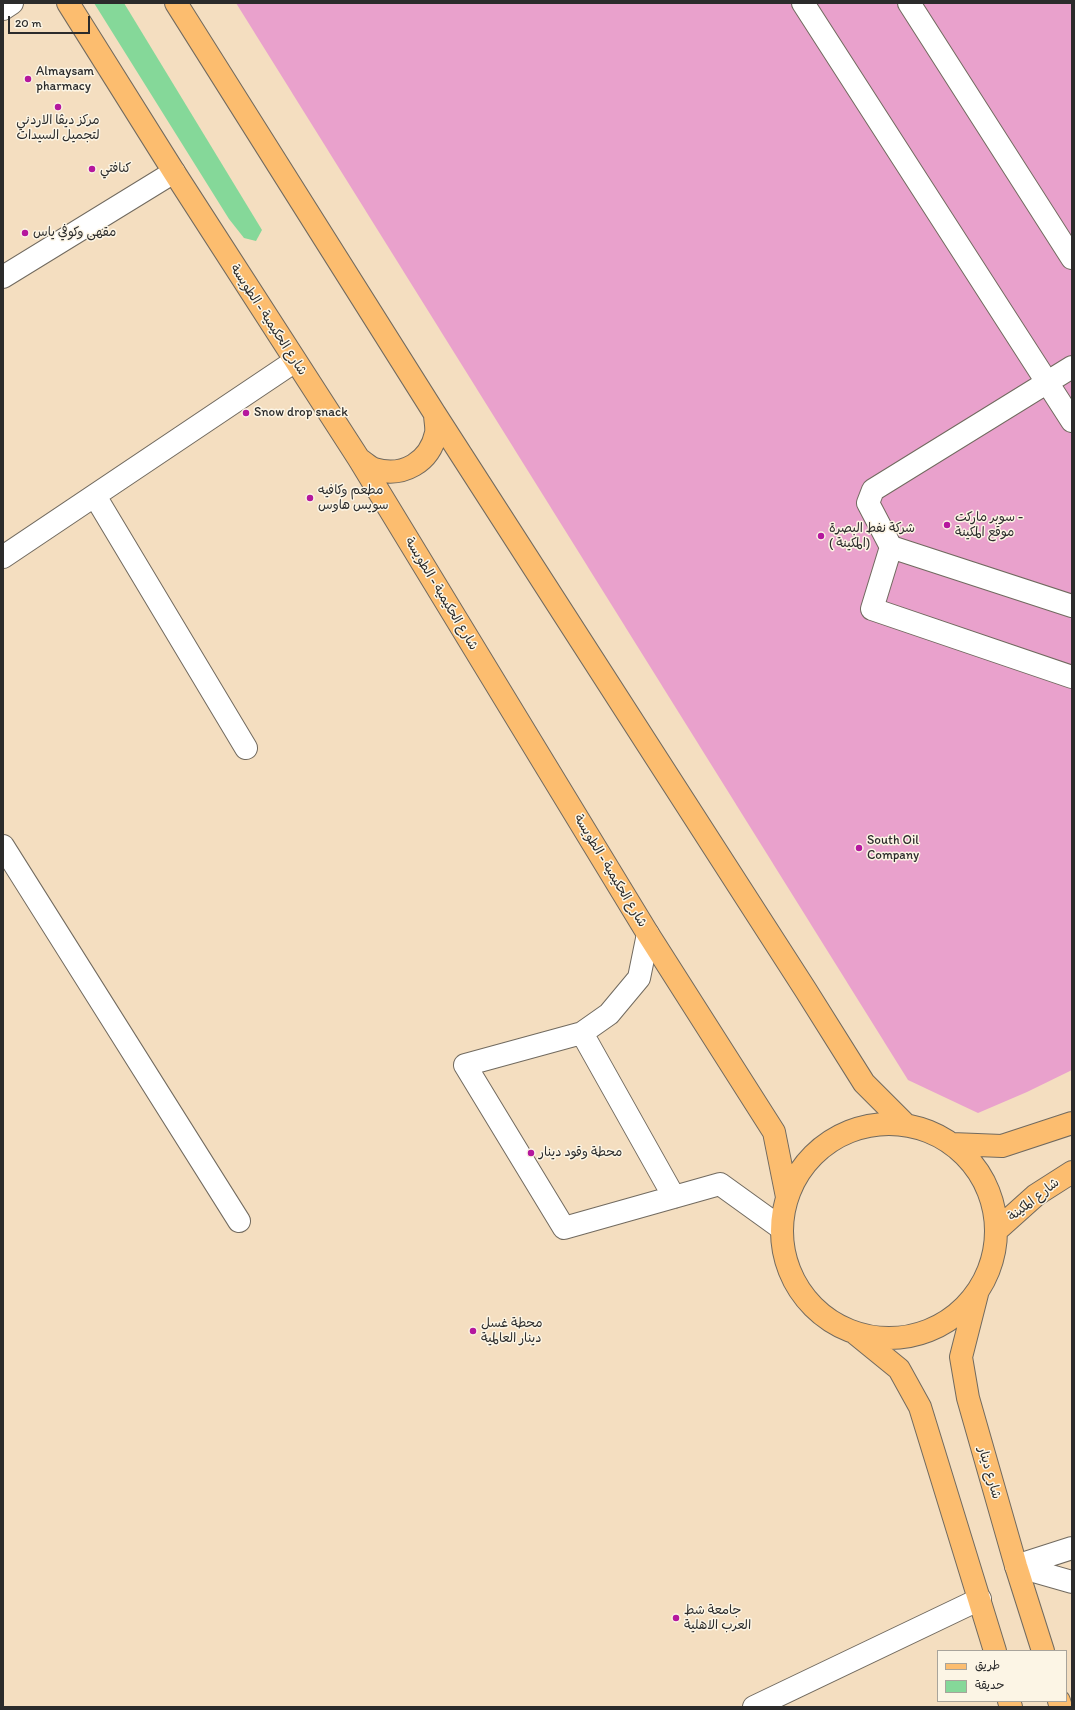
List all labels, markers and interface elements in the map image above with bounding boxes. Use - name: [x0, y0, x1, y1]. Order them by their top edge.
- scale bar: [10, 8, 92, 34]
- text: 20 m: [15, 16, 42, 30]
- place label: Almaysam pharmacy: [36, 64, 94, 95]
- marker: Almaysam pharmacy: [23, 74, 33, 84]
- marker: مركز ديڤا الاردني لتجميل السيدات: [53, 102, 63, 112]
- place label: مركز ديڤا الاردني لتجميل السيدات: [16, 113, 100, 144]
- place label: كنافتي: [100, 161, 131, 177]
- marker: كنافتي: [87, 164, 97, 174]
- place label: مقهى وكوفي ياس: [33, 225, 116, 241]
- marker: مقهى وكوفي ياس: [20, 228, 30, 238]
- street label: شارع الحكيمية - الطويسة: [226, 262, 310, 378]
- place label: Snow drop snack: [254, 405, 348, 421]
- marker: Snow drop snack: [241, 408, 251, 418]
- place label: مطعم وكافيه سويس هاوس: [318, 483, 389, 514]
- marker: مطعم وكافيه سويس هاوس: [305, 493, 315, 503]
- place label: سوبر ماركت - موقع المكينة: [955, 510, 1023, 541]
- marker: سوبر ماركت - موقع المكينة: [942, 520, 952, 530]
- place label: شركة نفط البصرة ( المكينة): [829, 521, 915, 552]
- marker: شركة نفط البصرة ( المكينة): [816, 531, 826, 541]
- street label: شارع الحكيمية - الطويسة: [401, 535, 481, 653]
- street label: شارع الحكيمية - الطويسة: [570, 812, 650, 930]
- place label: South Oil Company: [867, 833, 919, 864]
- marker: South Oil Company: [854, 843, 864, 853]
- place label: محطة وقود دينار: [539, 1145, 622, 1161]
- marker: محطة وقود دينار: [526, 1148, 536, 1158]
- street label: شارع المكينة: [1005, 1175, 1063, 1225]
- place label: محطة غسل دينار العالمية: [481, 1316, 542, 1347]
- marker: محطة غسل دينار العالمية: [468, 1326, 478, 1336]
- street label: شارع دينار: [974, 1445, 1004, 1501]
- place label: جامعة شط العرب الاهلية: [684, 1603, 751, 1634]
- marker: جامعة شط العرب الاهلية: [671, 1613, 681, 1623]
- legend: [937, 1650, 1067, 1702]
- text: طريق: [975, 1658, 1000, 1672]
- text: حديقة: [975, 1678, 1004, 1692]

